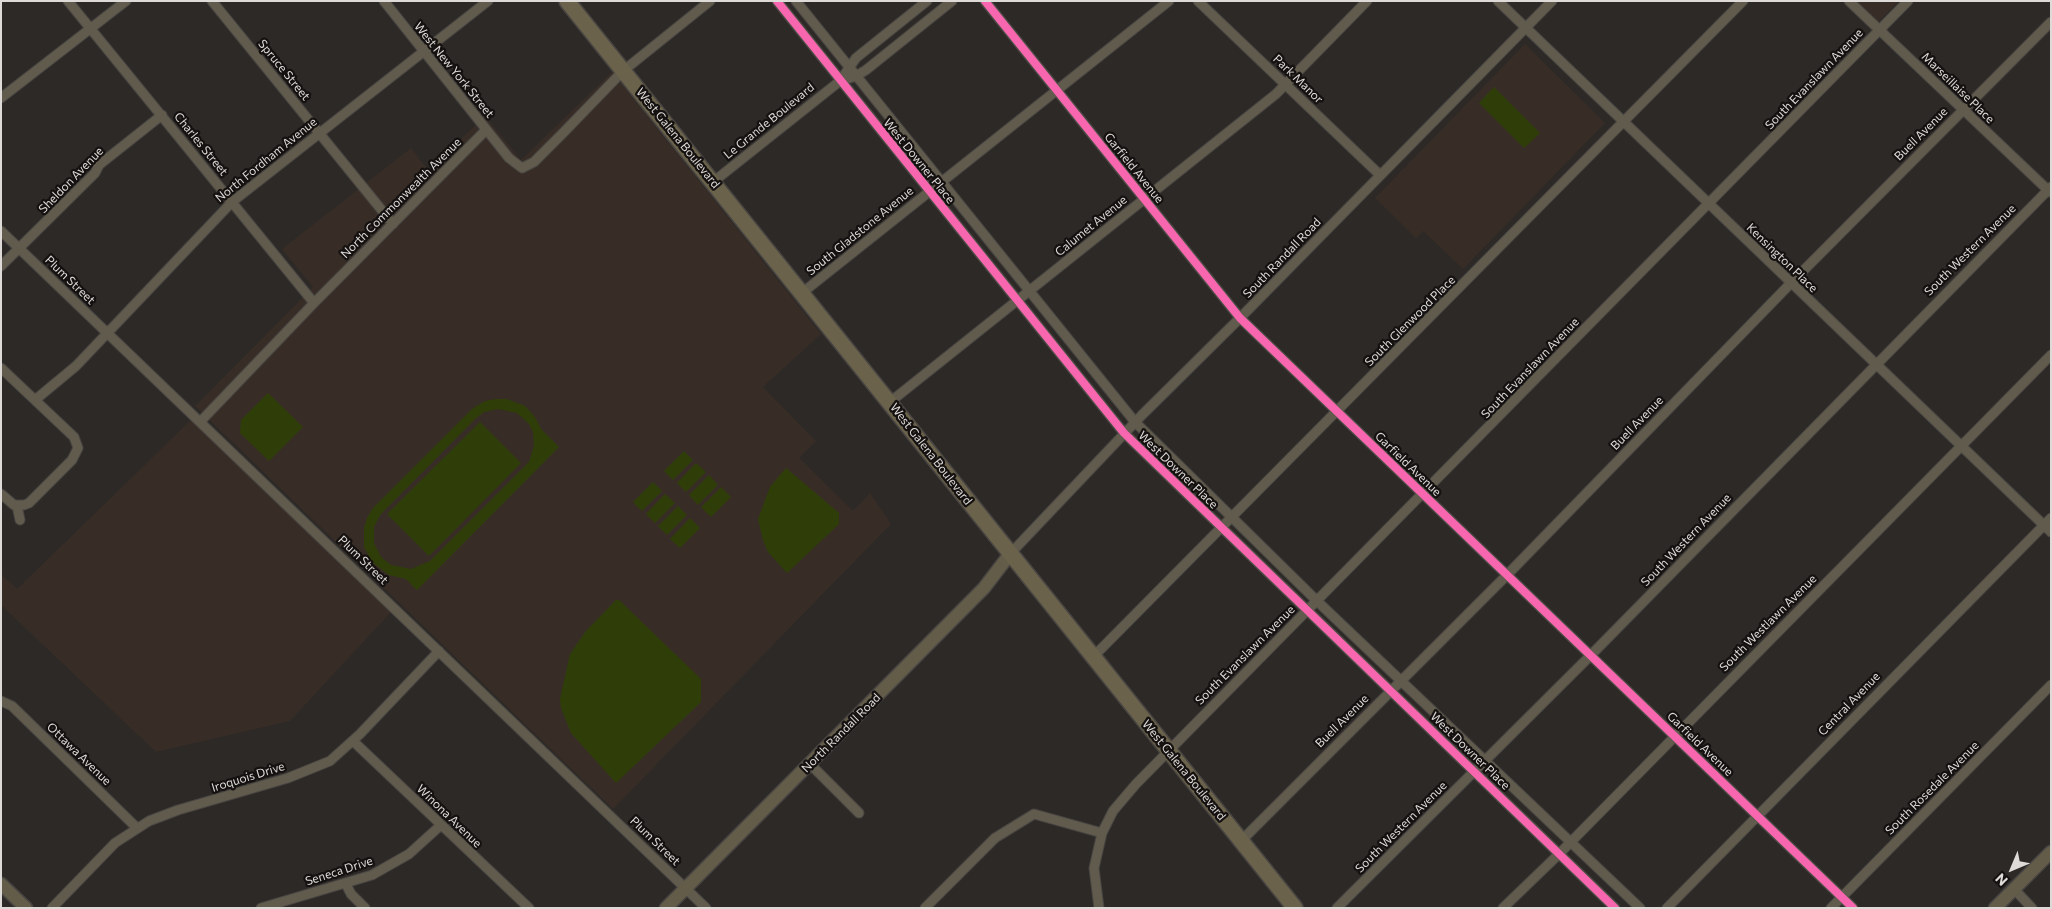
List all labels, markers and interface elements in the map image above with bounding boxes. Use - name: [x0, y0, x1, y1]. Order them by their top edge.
- street label: West New York Street: [411, 19, 497, 121]
- street label: South Evanslawn Avenue: [1762, 26, 1866, 132]
- street label: Spruce Street: [255, 37, 313, 103]
- street label: Marseillaise Place: [1919, 50, 1997, 126]
- street label: Park Manor: [1270, 52, 1326, 106]
- street label: Le Grande Boulevard: [721, 80, 817, 162]
- street label: West Galena Boulevard: [633, 85, 723, 191]
- street label: Buell Avenue: [1891, 104, 1951, 164]
- street label: Charles Street: [171, 109, 231, 179]
- street label: North Fordham Avenue: [212, 115, 320, 205]
- street label: West Downer Place: [880, 116, 958, 206]
- street label: Garfield Avenue: [1101, 130, 1167, 206]
- street label: North Commonwealth Avenue: [338, 135, 464, 261]
- street label: Sheldon Avenue: [36, 144, 106, 216]
- street label: South Gladstone Avenue: [804, 184, 916, 278]
- street label: Calumet Avenue: [1052, 193, 1130, 259]
- street label: South Western Avenue: [1921, 201, 2019, 299]
- street label: South Randall Road: [1240, 215, 1324, 301]
- street label: Kensington Place: [1744, 221, 1820, 295]
- street label: Plum Street: [42, 253, 98, 307]
- street label: South Glenwood Place: [1362, 273, 1458, 369]
- street label: South Evanslawn Avenue: [1478, 315, 1582, 421]
- street label: Buell Avenue: [1608, 393, 1666, 453]
- street label: West Galena Boulevard: [887, 400, 975, 508]
- street label: West Downer Place: [1135, 428, 1221, 512]
- street label: Garfield Avenue: [1372, 429, 1444, 499]
- street label: South Western Avenue: [1638, 491, 1734, 589]
- street label: Plum Street: [335, 533, 391, 587]
- street label: South Westlawn Avenue: [1717, 572, 1819, 674]
- street label: South Evanslawn Avenue: [1192, 602, 1298, 708]
- street label: Central Avenue: [1815, 669, 1883, 739]
- street label: North Randall Road: [798, 690, 884, 776]
- street label: Buell Avenue: [1312, 691, 1372, 751]
- street label: West Downer Place: [1427, 709, 1513, 793]
- street label: Garfield Avenue: [1664, 709, 1736, 779]
- street label: West Galena Boulevard: [1139, 717, 1229, 823]
- street label: Ottawa Avenue: [44, 720, 114, 788]
- street label: South Rosedale Avenue: [1882, 738, 1982, 838]
- street label: Iroquois Drive: [210, 759, 286, 795]
- street label: South Western Avenue: [1352, 778, 1450, 876]
- street label: Winona Avenue: [413, 781, 485, 851]
- street label: Plum Street: [627, 814, 683, 868]
- north arrow: [1987, 844, 2037, 894]
- street label: Seneca Drive: [303, 853, 375, 889]
- text: N: [1991, 870, 2011, 890]

